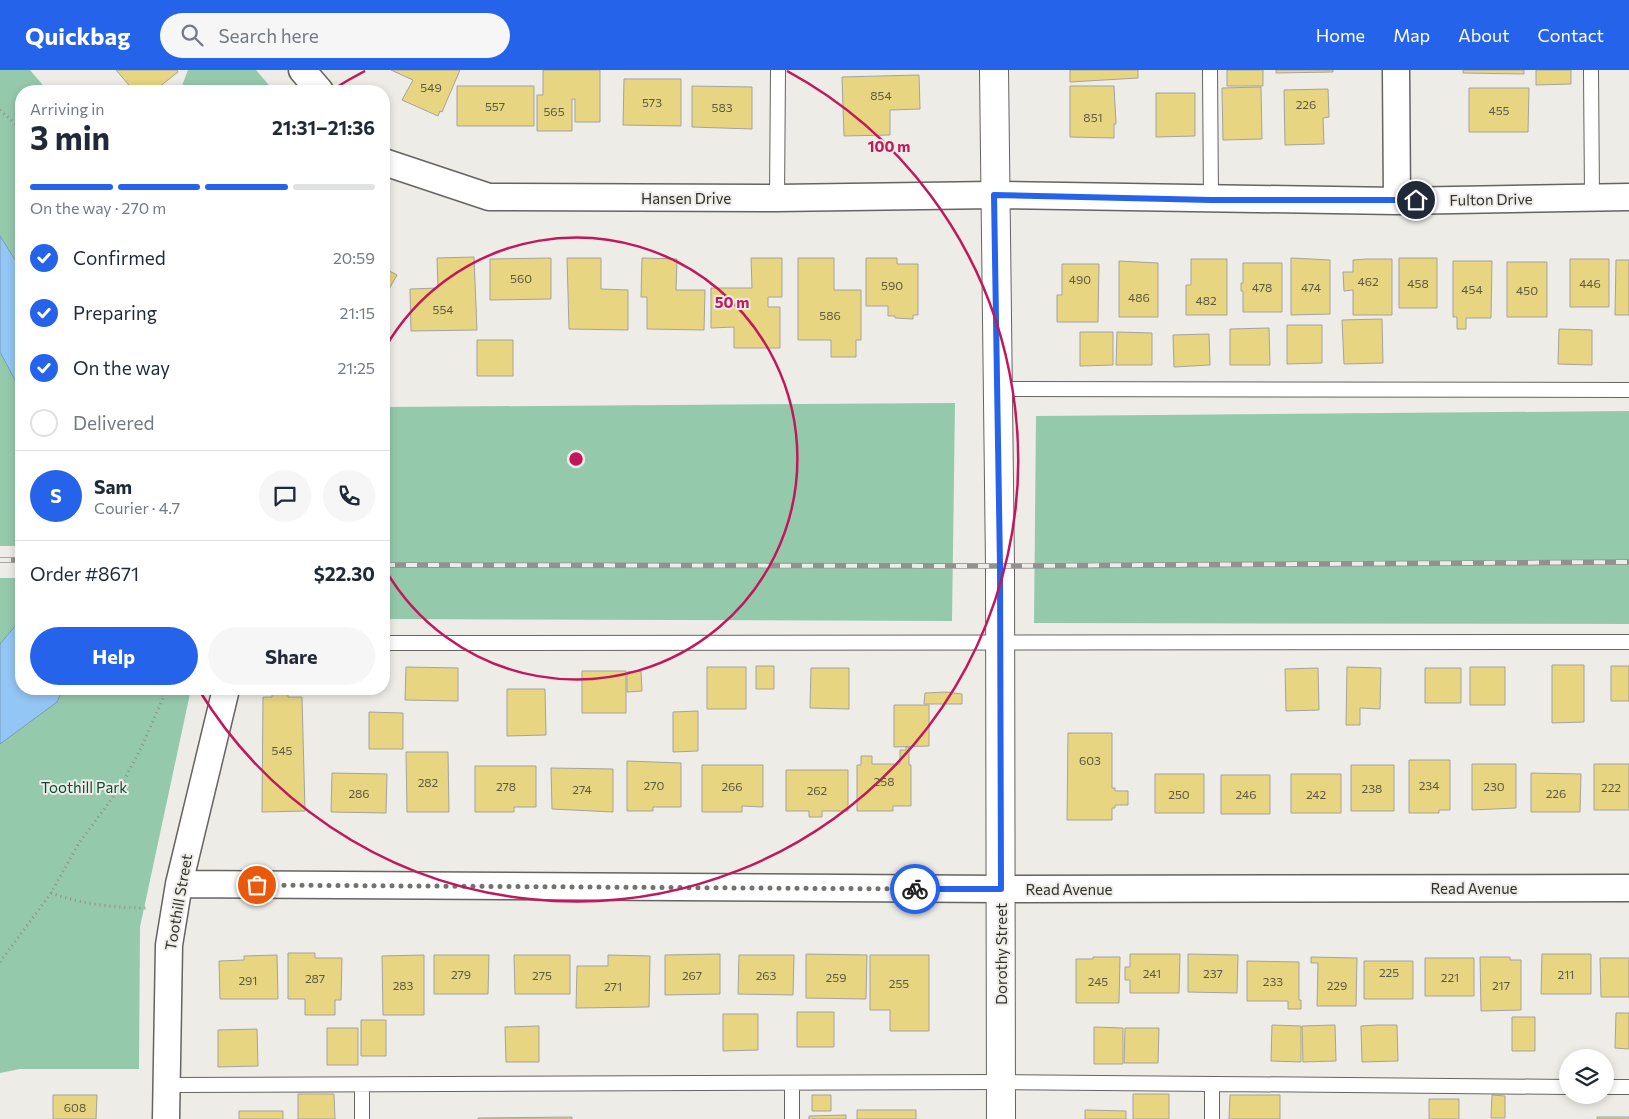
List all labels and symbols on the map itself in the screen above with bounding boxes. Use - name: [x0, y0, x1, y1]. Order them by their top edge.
- house number: 549: [420, 80, 442, 94]
- house number: 854: [870, 88, 892, 102]
- house number: 573: [642, 95, 662, 109]
- house number: 226: [1296, 97, 1316, 111]
- house number: 557: [485, 99, 505, 113]
- house number: 583: [712, 100, 733, 114]
- house number: 455: [1489, 103, 1510, 117]
- house number: 565: [543, 104, 565, 118]
- house number: 851: [1083, 110, 1103, 124]
- text: 100 m: [868, 137, 910, 155]
- pin: [1395, 179, 1437, 221]
- street label: Hansen Drive: [641, 189, 731, 207]
- street label: Fulton Drive: [1449, 189, 1533, 209]
- house number: 560: [510, 271, 532, 285]
- house number: 490: [1069, 272, 1091, 286]
- house number: 462: [1357, 274, 1379, 288]
- house number: 458: [1407, 276, 1429, 290]
- house number: 446: [1579, 276, 1601, 290]
- house number: 590: [881, 278, 903, 292]
- house number: 478: [1252, 280, 1272, 294]
- house number: 474: [1301, 280, 1321, 294]
- house number: 454: [1461, 282, 1483, 296]
- house number: 450: [1516, 283, 1538, 297]
- house number: 486: [1128, 290, 1150, 304]
- text: 50 m: [715, 293, 749, 311]
- house number: 482: [1195, 293, 1217, 307]
- house number: 554: [433, 302, 454, 316]
- house number: 586: [819, 308, 841, 322]
- centre of rings: [567, 450, 585, 468]
- house number: 545: [272, 743, 293, 757]
- house number: 603: [1079, 753, 1101, 767]
- house number: 258: [874, 774, 894, 788]
- house number: 282: [418, 775, 439, 789]
- park label: Toothill Park: [41, 778, 127, 796]
- house number: 270: [644, 778, 665, 792]
- house number: 234: [1419, 778, 1439, 792]
- house number: 278: [496, 779, 516, 793]
- house number: 266: [721, 779, 743, 793]
- house number: 230: [1483, 779, 1505, 793]
- house number: 222: [1601, 780, 1621, 794]
- house number: 238: [1362, 781, 1382, 795]
- house number: 274: [572, 782, 592, 796]
- house number: 262: [807, 783, 828, 797]
- house number: 286: [348, 786, 370, 800]
- house number: 226: [1546, 786, 1566, 800]
- house number: 250: [1168, 787, 1190, 801]
- house number: 246: [1236, 787, 1256, 801]
- house number: 242: [1306, 787, 1326, 801]
- street label: Toothill Street: [161, 852, 195, 952]
- pin: [236, 864, 278, 906]
- courier: [890, 864, 940, 914]
- street label: Read Avenue: [1431, 879, 1518, 897]
- street label: Read Avenue: [1026, 880, 1113, 898]
- street label: Dorothy Street: [992, 903, 1010, 1005]
- house number: 225: [1379, 965, 1399, 979]
- house number: 241: [1143, 966, 1161, 980]
- house number: 237: [1203, 966, 1223, 980]
- house number: 279: [451, 967, 471, 981]
- house number: 211: [1558, 967, 1574, 981]
- house number: 275: [532, 968, 552, 982]
- house number: 267: [682, 968, 702, 982]
- house number: 263: [756, 968, 777, 982]
- house number: 259: [826, 970, 846, 984]
- house number: 221: [1441, 970, 1459, 984]
- house number: 287: [305, 971, 325, 985]
- house number: 291: [238, 973, 258, 987]
- house number: 245: [1088, 974, 1108, 988]
- house number: 233: [1263, 974, 1283, 988]
- house number: 255: [889, 976, 909, 990]
- house number: 283: [393, 978, 414, 992]
- house number: 229: [1327, 978, 1347, 992]
- house number: 217: [1492, 978, 1510, 992]
- house number: 271: [604, 979, 622, 993]
- house number: 608: [64, 1100, 86, 1114]

